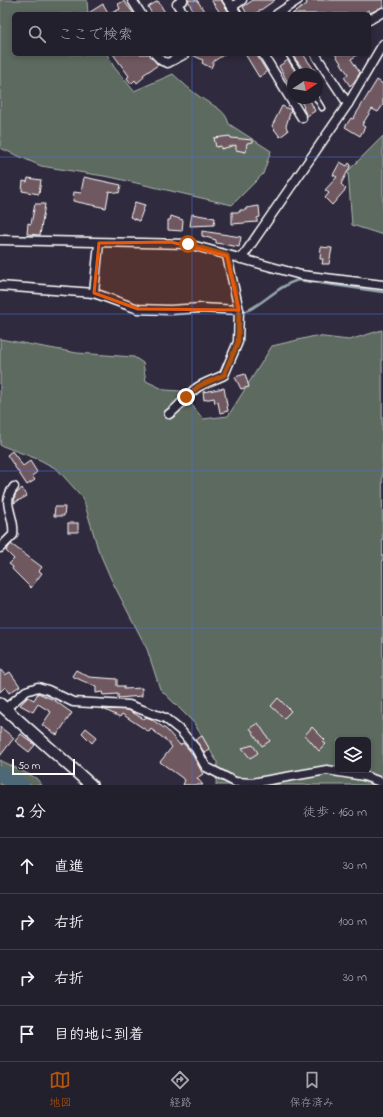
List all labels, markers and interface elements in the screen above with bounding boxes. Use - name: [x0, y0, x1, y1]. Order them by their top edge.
- search box: [12, 12, 371, 56]
- icon: search: [26, 23, 48, 45]
- text: ここで検索: [58, 24, 133, 46]
- north arrow: [287, 68, 323, 104]
- route start: [179, 235, 197, 253]
- route end: [177, 388, 195, 406]
- map controls: [335, 737, 371, 773]
- button: layers: [335, 737, 371, 773]
- scale bar: [12, 757, 75, 776]
- text: 50 m: [18, 758, 40, 774]
- text: 2 分: [16, 800, 46, 825]
- text: 徒歩 · 160 m: [303, 803, 367, 822]
- icon: ahead: [16, 855, 38, 877]
- text: 直進: [54, 856, 84, 878]
- text: 30 m: [343, 856, 367, 875]
- icon: right: [16, 911, 38, 933]
- text: 右折: [54, 912, 84, 934]
- text: 100 m: [338, 912, 367, 931]
- icon: right: [16, 967, 38, 989]
- text: 右折: [54, 968, 84, 990]
- text: 30 m: [343, 968, 367, 987]
- icon: arrive: [16, 1023, 38, 1045]
- text: 目的地に到着: [54, 1024, 144, 1046]
- tab: 地図: [49, 1069, 71, 1111]
- tab: 経路: [169, 1069, 191, 1111]
- tab: 保存済み: [290, 1069, 334, 1111]

